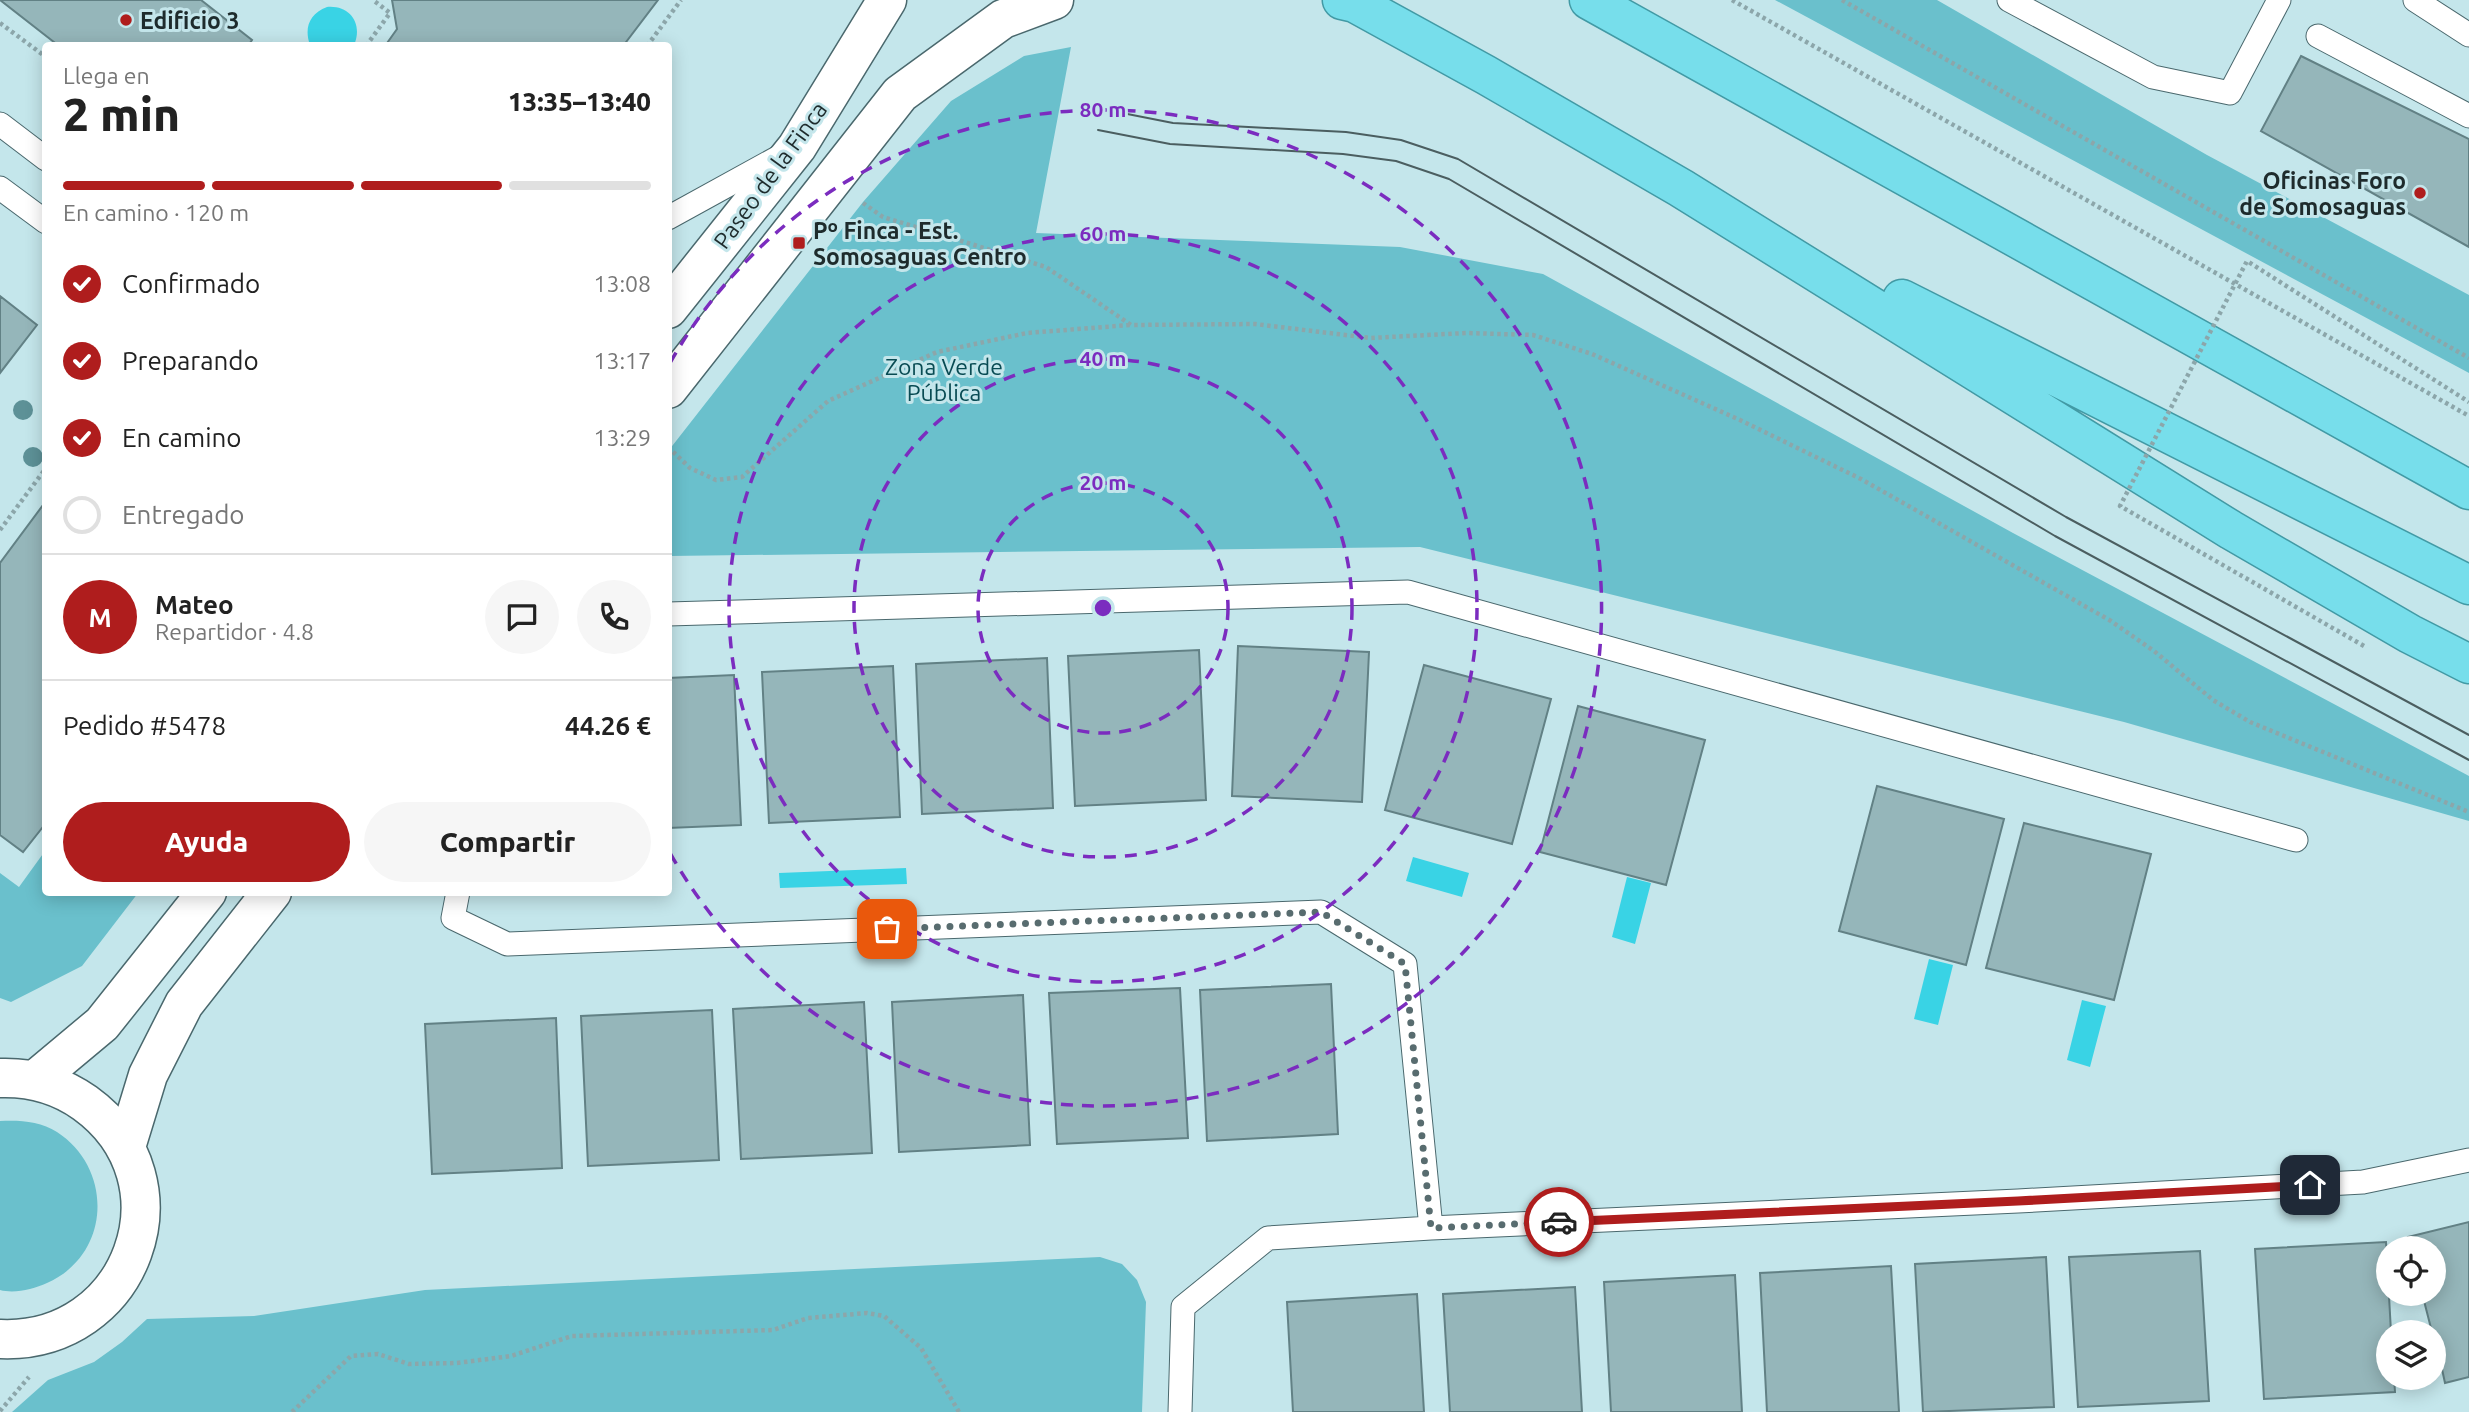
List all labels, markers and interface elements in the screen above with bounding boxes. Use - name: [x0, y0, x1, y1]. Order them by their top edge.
- place label: Edificio 3: [140, 8, 239, 33]
- marker: Edificio 3: [118, 12, 134, 28]
- text: Llega en: [63, 63, 150, 88]
- text: 13:35–13:40: [508, 87, 651, 116]
- text: 2 min: [63, 88, 180, 140]
- street label: Paseo de la Finca: [709, 97, 831, 253]
- text: 80 m: [1080, 97, 1126, 121]
- place label: Oficinas Foro de Somosaguas: [2239, 168, 2406, 219]
- marker: Oficinas Foro de Somosaguas: [2412, 185, 2428, 201]
- text: En camino · 120 m: [63, 200, 249, 225]
- place label: Pº Finca - Est. Somosaguas Centro: [813, 218, 1027, 269]
- text: 60 m: [1080, 221, 1126, 245]
- marker: Pº Finca - Est. Somosaguas Centro: [791, 235, 807, 251]
- icon: check: [63, 265, 101, 303]
- text: Confirmado: [122, 269, 260, 298]
- text: 13:08: [593, 271, 651, 296]
- icon: check: [63, 342, 101, 380]
- text: Preparando: [122, 346, 259, 375]
- text: 40 m: [1080, 346, 1126, 370]
- text: 13:17: [593, 348, 651, 373]
- park label: Zona Verde Pública: [885, 354, 1003, 405]
- icon: check: [63, 419, 101, 457]
- text: En camino: [122, 423, 242, 452]
- text: 13:29: [593, 425, 651, 450]
- text: 20 m: [1080, 470, 1126, 494]
- text: Entregado: [122, 500, 245, 529]
- button: chat: [485, 580, 559, 654]
- button: phone: [577, 580, 651, 654]
- text: Mateo: [155, 590, 234, 619]
- centre of rings: [1091, 596, 1115, 620]
- text: M: [88, 603, 112, 632]
- text: Repartidor · 4.8: [155, 619, 314, 644]
- text: Pedido #5478: [63, 711, 226, 740]
- text: 44.26 €: [565, 711, 651, 740]
- button: Ayuda: [63, 802, 350, 882]
- button: Compartir: [364, 802, 651, 882]
- pin: [857, 899, 917, 959]
- icon: bag: [868, 910, 906, 948]
- pin: [2280, 1155, 2340, 1215]
- icon: home: [2291, 1166, 2329, 1204]
- courier: [1524, 1187, 1594, 1257]
- icon: car: [1540, 1203, 1578, 1241]
- map controls: [2376, 1236, 2446, 1390]
- button: locate: [2376, 1236, 2446, 1306]
- button: layers: [2376, 1320, 2446, 1390]

